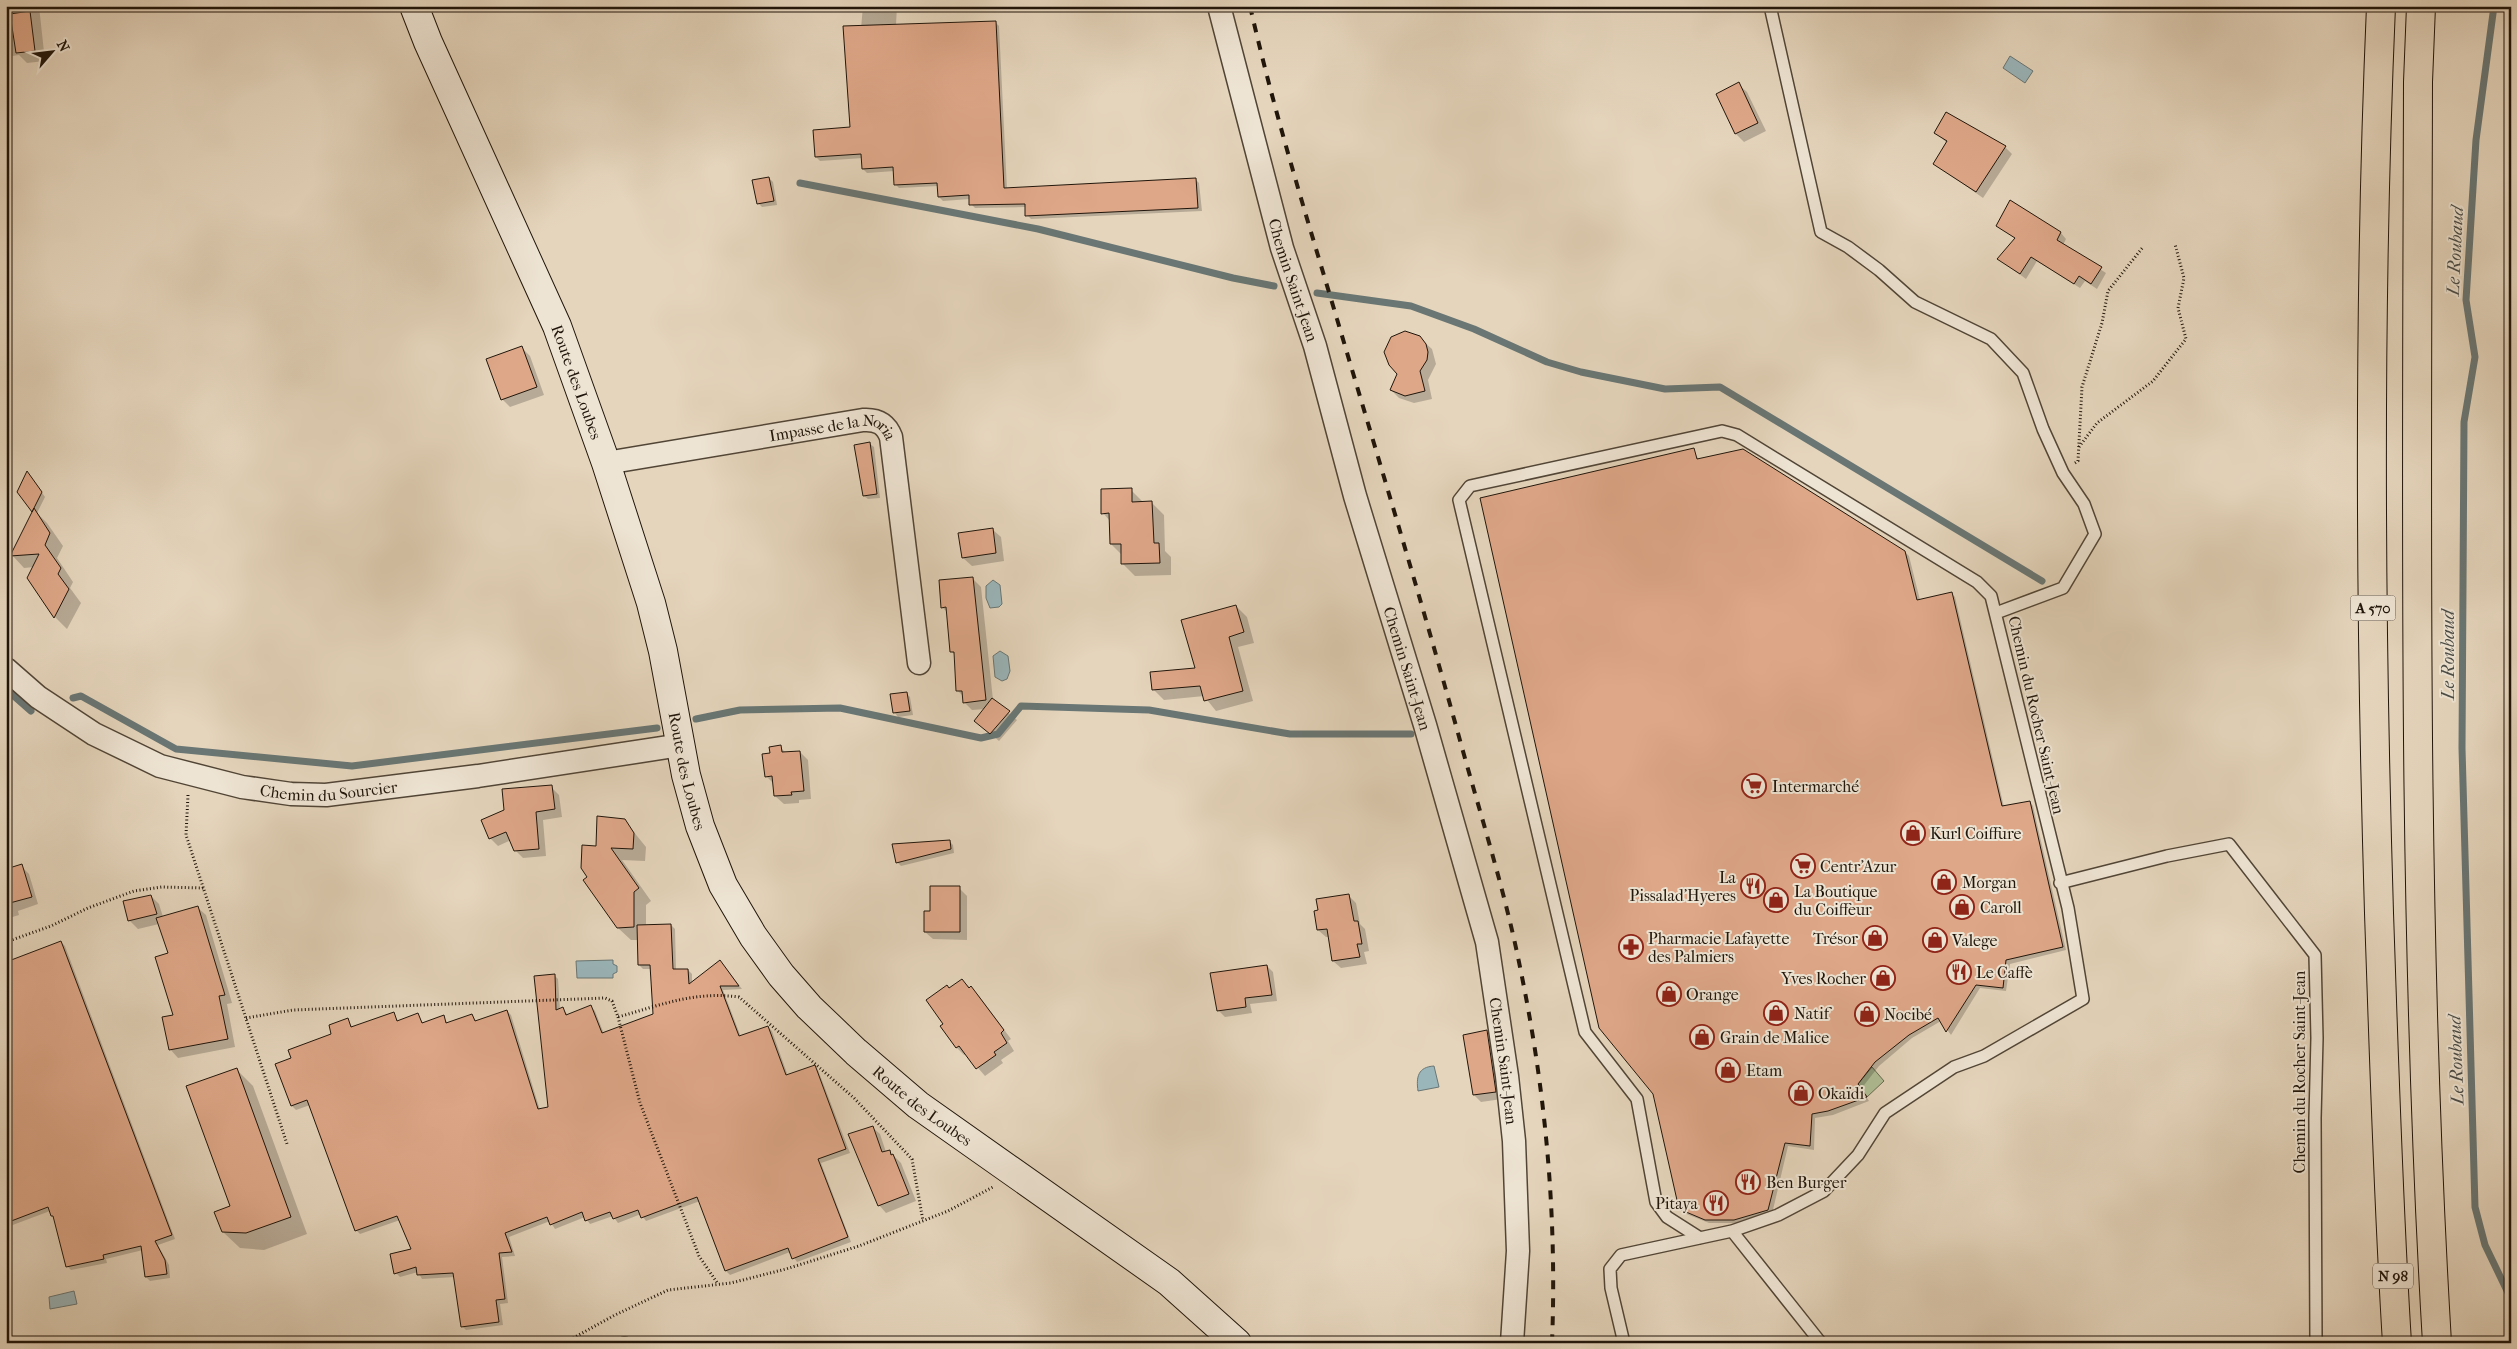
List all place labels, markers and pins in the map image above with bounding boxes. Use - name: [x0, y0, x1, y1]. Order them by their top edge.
- supermarket icon: Intermarché: [1741, 773, 1767, 799]
- place label: Intermarché: [1772, 777, 1859, 796]
- shop icon: Kurl Coiffure: [1900, 820, 1926, 846]
- place label: Kurl Coiffure: [1930, 824, 2022, 843]
- supermarket icon: Centr'Azur: [1790, 853, 1816, 879]
- place label: Centr'Azur: [1820, 857, 1897, 876]
- place label: La Pissalad'Hyeres: [1630, 868, 1737, 905]
- shop icon: Morgan: [1931, 869, 1957, 895]
- restaurant icon: La Pissalad'Hyeres: [1740, 873, 1766, 899]
- place label: Morgan: [1962, 873, 2017, 892]
- place label: La Boutique du Coiffeur: [1794, 882, 1877, 919]
- shop icon: La Boutique du Coiffeur: [1763, 887, 1789, 913]
- shop icon: Caroll: [1949, 894, 1975, 920]
- place label: Caroll: [1980, 898, 2022, 917]
- shop icon: Trésor: [1862, 925, 1888, 951]
- shop icon: Valege: [1922, 927, 1948, 953]
- place label: Pharmacie Lafayette des Palmiers: [1648, 929, 1790, 966]
- place label: Trésor: [1813, 929, 1858, 948]
- place label: Valege: [1951, 931, 1998, 950]
- pharmacy icon: Pharmacie Lafayette des Palmiers: [1618, 934, 1644, 960]
- restaurant icon: Le Caffè: [1946, 959, 1972, 985]
- place label: Le Caffè: [1976, 963, 2033, 982]
- shop icon: Yves Rocher: [1870, 965, 1896, 991]
- place label: Yves Rocher: [1780, 969, 1866, 988]
- shop icon: Orange: [1656, 981, 1682, 1007]
- place label: Orange: [1686, 985, 1739, 1004]
- shop icon: Natif: [1763, 1000, 1789, 1026]
- shop icon: Nocibé: [1854, 1001, 1880, 1027]
- place label: Natif: [1794, 1004, 1833, 1023]
- place label: Nocibé: [1884, 1005, 1932, 1024]
- shop icon: Grain de Malice: [1689, 1024, 1715, 1050]
- place label: Grain de Malice: [1720, 1028, 1829, 1047]
- shop icon: Etam: [1715, 1057, 1741, 1083]
- place label: Etam: [1746, 1061, 1783, 1080]
- shop icon: Okaïdi: [1788, 1080, 1814, 1106]
- place label: Okaïdi: [1818, 1084, 1865, 1103]
- restaurant icon: Ben Burger: [1735, 1169, 1761, 1195]
- place label: Ben Burger: [1766, 1173, 1847, 1192]
- restaurant icon: Pitaya: [1703, 1190, 1729, 1216]
- place label: Pitaya: [1655, 1194, 1699, 1213]

